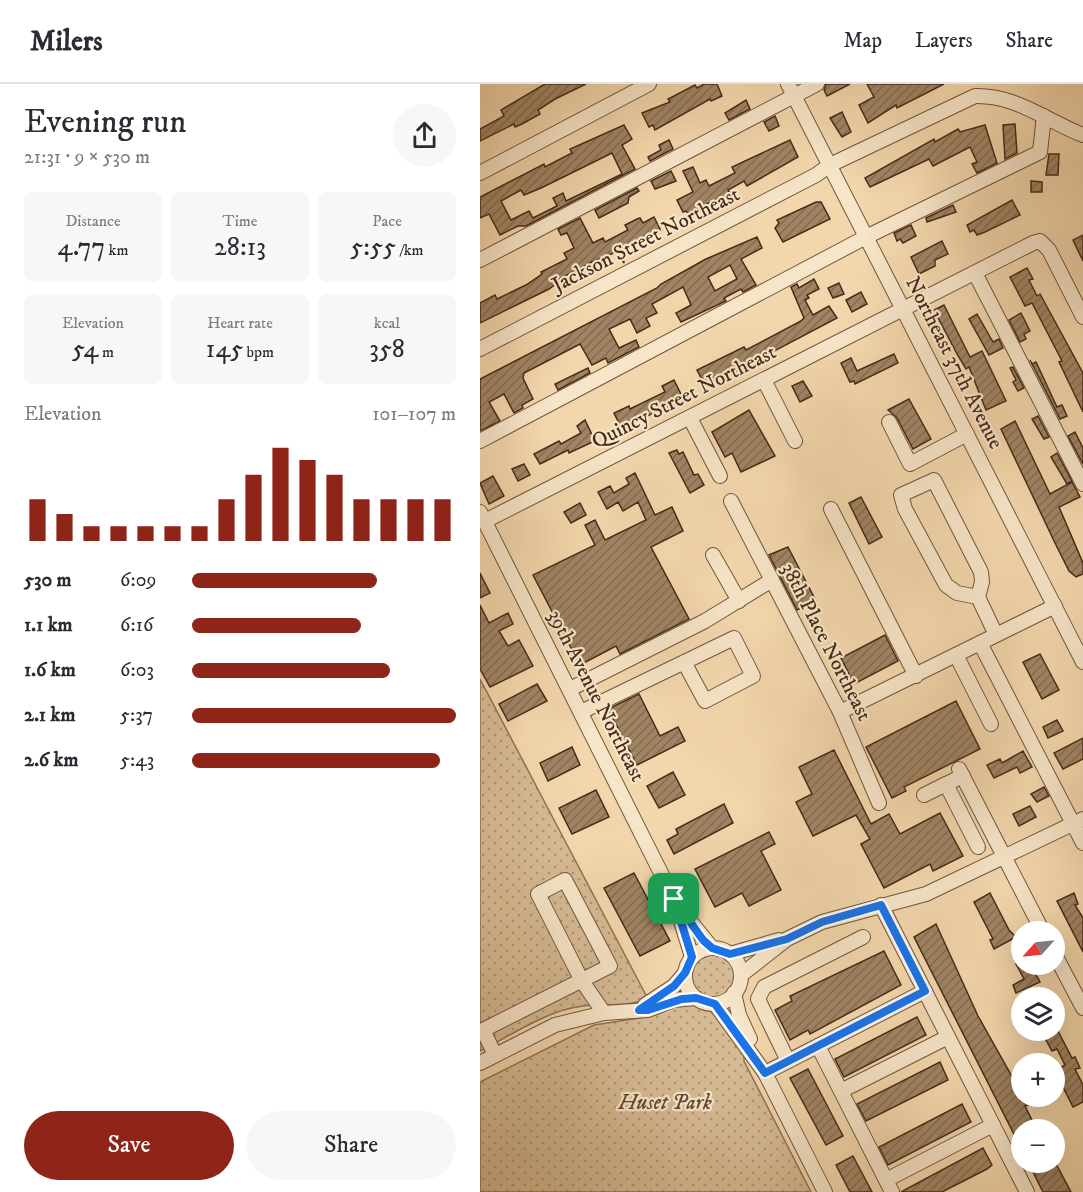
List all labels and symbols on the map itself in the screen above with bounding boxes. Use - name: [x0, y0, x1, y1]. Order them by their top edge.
- street label: Jackson Street Northeast: [546, 181, 744, 299]
- street label: Northeast 37th Avenue: [899, 272, 1009, 454]
- street label: Quincy Street Northeast: [587, 339, 781, 455]
- street label: 38th Place Northeast: [775, 559, 877, 726]
- street label: 39th Avenue Northeast: [541, 606, 651, 787]
- pin: [648, 873, 699, 924]
- north arrow: [1011, 921, 1065, 975]
- park label: Huset Park: [617, 1090, 712, 1116]

